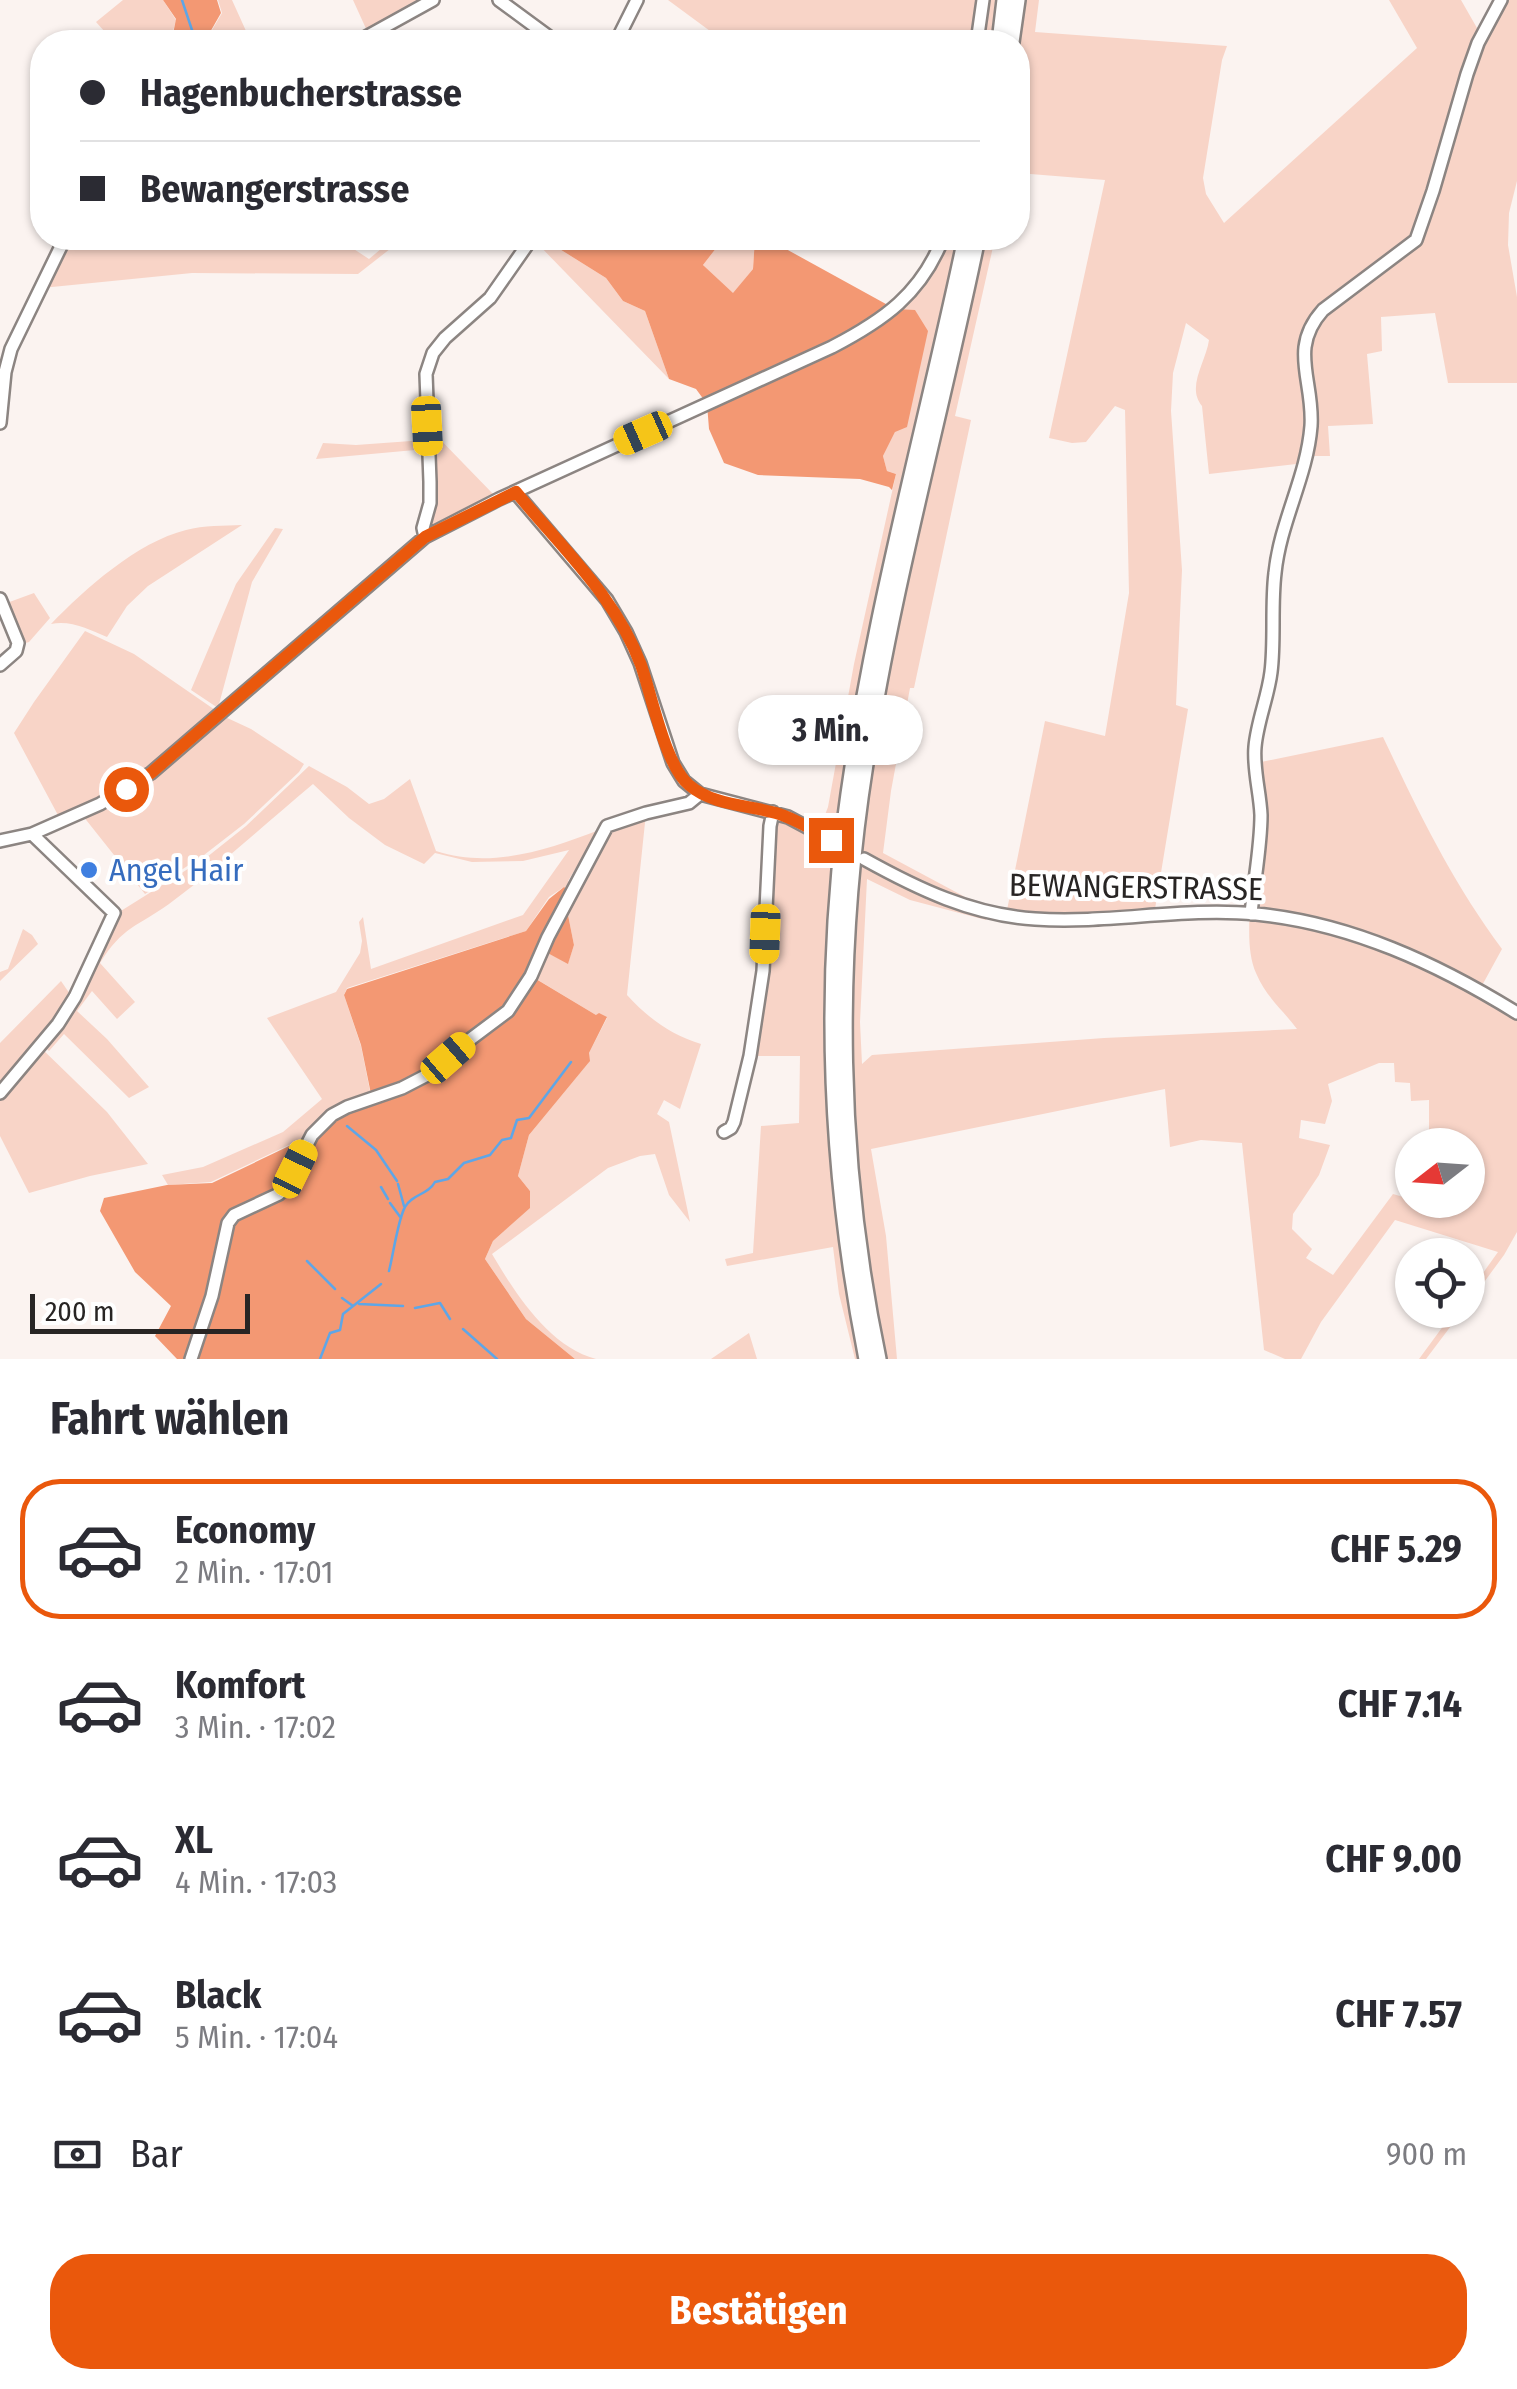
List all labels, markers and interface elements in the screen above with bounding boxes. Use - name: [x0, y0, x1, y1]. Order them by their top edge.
- text: Hagenbucherstrasse: [140, 70, 462, 116]
- text: Bewangerstrasse: [140, 166, 409, 212]
- car: [410, 395, 444, 457]
- car: [609, 407, 677, 459]
- callout: 3 Min.: [738, 695, 924, 765]
- text: 3 Min.: [792, 711, 869, 749]
- route start: [104, 767, 149, 812]
- route end: [809, 818, 854, 863]
- place label: Angel Hair: [109, 851, 243, 889]
- marker: Angel Hair: [78, 859, 100, 881]
- street label: BEWANGERSTRASSE: [1009, 866, 1263, 908]
- car: [749, 903, 781, 965]
- car: [416, 1027, 480, 1089]
- north arrow: [1395, 1128, 1485, 1218]
- map controls: [1395, 1128, 1485, 1328]
- car: [268, 1135, 322, 1203]
- button: locate: [1395, 1238, 1485, 1328]
- scale bar: [30, 1289, 250, 1334]
- text: 200 m: [45, 1295, 115, 1328]
- text: Fahrt wählen: [50, 1392, 289, 1446]
- icon: car: [55, 1504, 145, 1594]
- text: Economy: [175, 1507, 315, 1553]
- text: CHF 5.29: [1330, 1526, 1462, 1572]
- text: 2 Min. · 17:01: [175, 1553, 334, 1591]
- icon: car: [55, 1659, 145, 1749]
- text: Komfort: [175, 1662, 305, 1708]
- text: CHF 7.14: [1338, 1681, 1462, 1727]
- text: 3 Min. · 17:02: [175, 1708, 336, 1746]
- icon: car: [55, 1814, 145, 1904]
- text: XL: [175, 1817, 213, 1863]
- text: CHF 9.00: [1325, 1836, 1462, 1882]
- text: 4 Min. · 17:03: [175, 1863, 337, 1901]
- icon: car: [55, 1969, 145, 2059]
- text: Black: [175, 1972, 261, 2018]
- text: CHF 7.57: [1335, 1991, 1462, 2037]
- text: 5 Min. · 17:04: [175, 2018, 338, 2056]
- icon: cash: [50, 2127, 105, 2182]
- text: Bar: [130, 2131, 183, 2177]
- text: 900 m: [1386, 2135, 1467, 2173]
- button: Bestätigen: [50, 2254, 1467, 2369]

